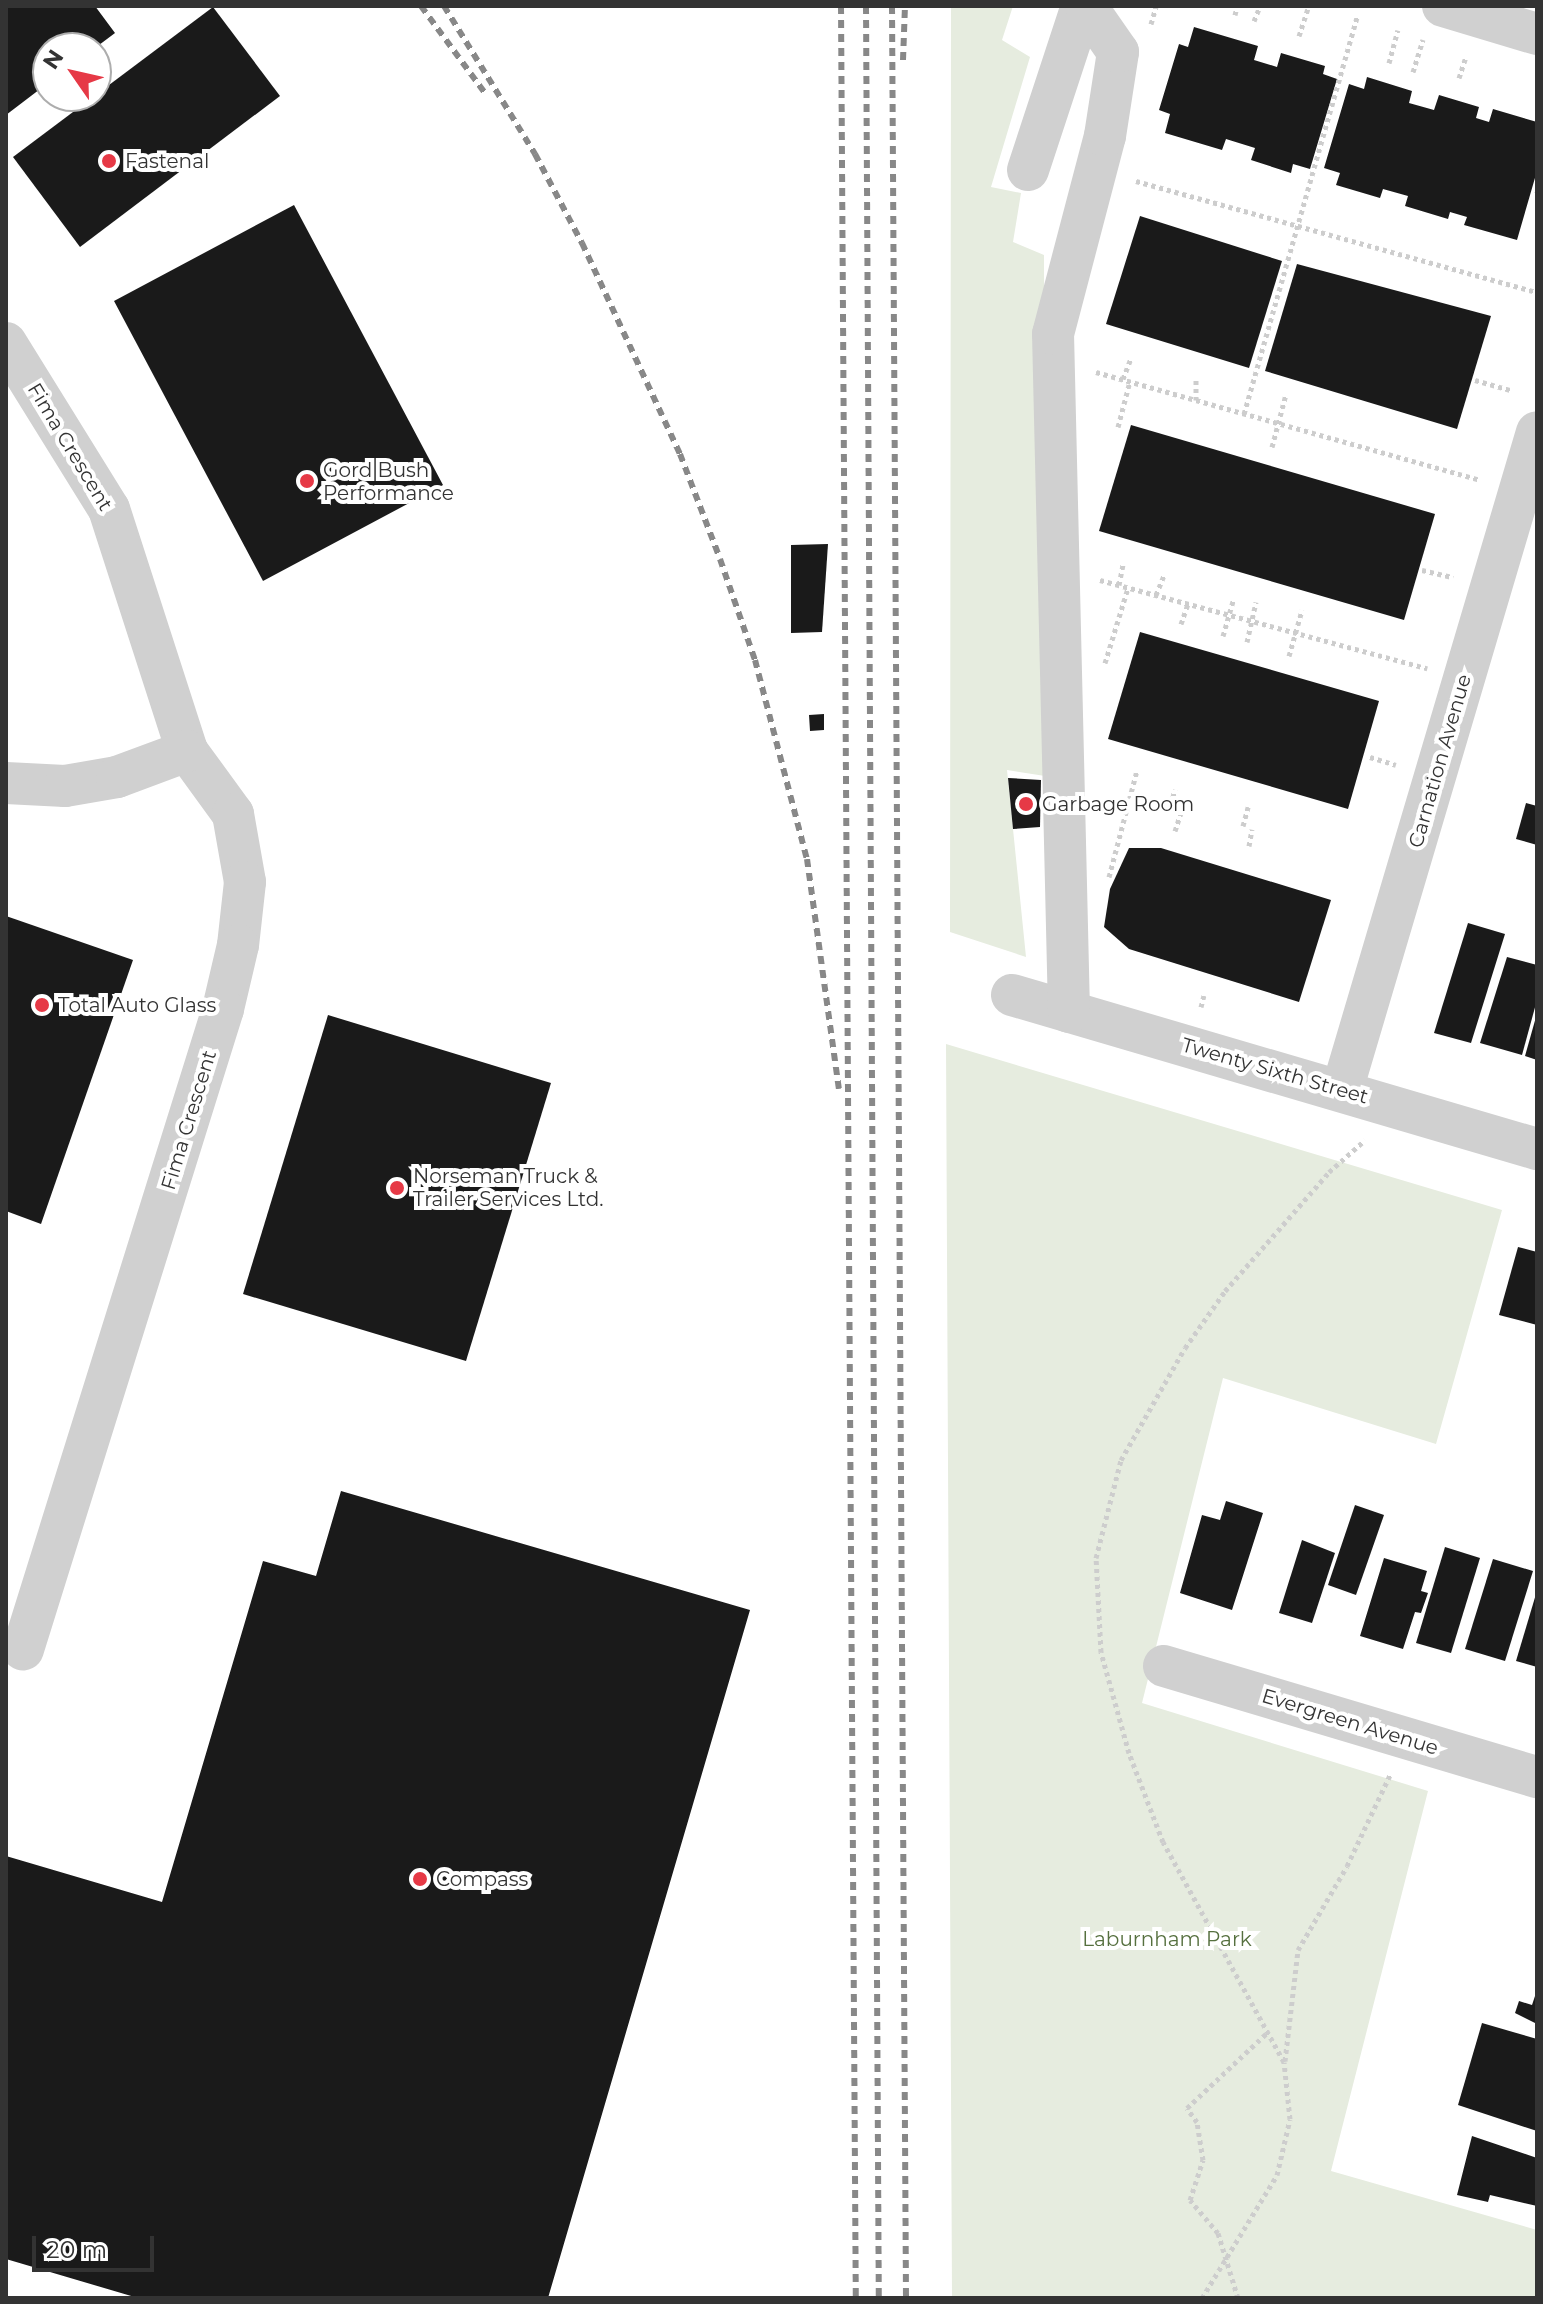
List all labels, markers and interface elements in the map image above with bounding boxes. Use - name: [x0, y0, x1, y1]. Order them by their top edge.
- north arrow: [32, 32, 112, 112]
- text: N: [37, 44, 70, 74]
- place label: Fastenal: [125, 149, 209, 173]
- marker: Fastenal: [100, 152, 118, 170]
- street label: Fima Crescent: [22, 379, 118, 515]
- place label: Gord Bush Performance: [323, 458, 454, 505]
- marker: Gord Bush Performance: [298, 472, 316, 490]
- street label: Carnation Avenue: [1404, 672, 1476, 850]
- place label: Garbage Room: [1042, 792, 1194, 816]
- marker: Garbage Room: [1017, 795, 1035, 813]
- place label: Total Auto Glass: [58, 993, 216, 1017]
- marker: Total Auto Glass: [33, 996, 51, 1014]
- street label: Twenty Sixth Street: [1179, 1033, 1371, 1109]
- street label: Fima Crescent: [156, 1047, 222, 1193]
- place label: Norseman Truck & Trailer Services Ltd.: [413, 1164, 604, 1211]
- marker: Norseman Truck & Trailer Services Ltd.: [388, 1179, 406, 1197]
- street label: Evergreen Avenue: [1259, 1684, 1441, 1760]
- place label: Compass: [436, 1867, 528, 1891]
- marker: Compass: [411, 1870, 429, 1888]
- park label: Laburnham Park: [1082, 1927, 1252, 1951]
- scale bar: [36, 2220, 158, 2270]
- text: 20 m: [46, 2235, 107, 2264]

